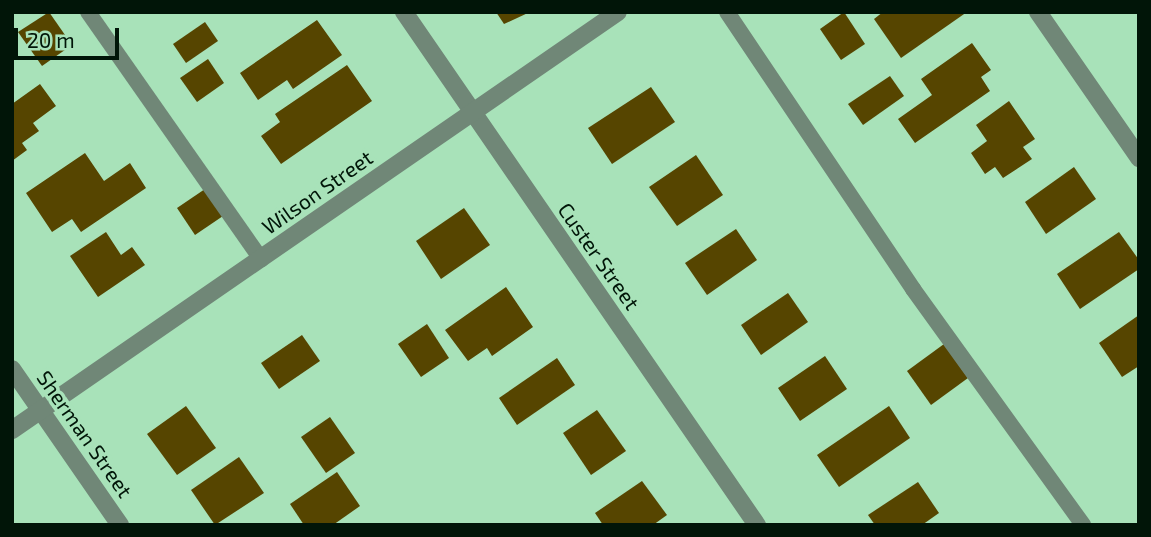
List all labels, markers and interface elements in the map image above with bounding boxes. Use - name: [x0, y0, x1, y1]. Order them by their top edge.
- scale bar: [18, 14, 122, 58]
- text: 20 m: [27, 27, 75, 52]
- street label: Wilson Street: [257, 145, 377, 239]
- street label: Custer Street: [553, 197, 645, 315]
- street label: Sherman Street: [32, 366, 138, 502]

